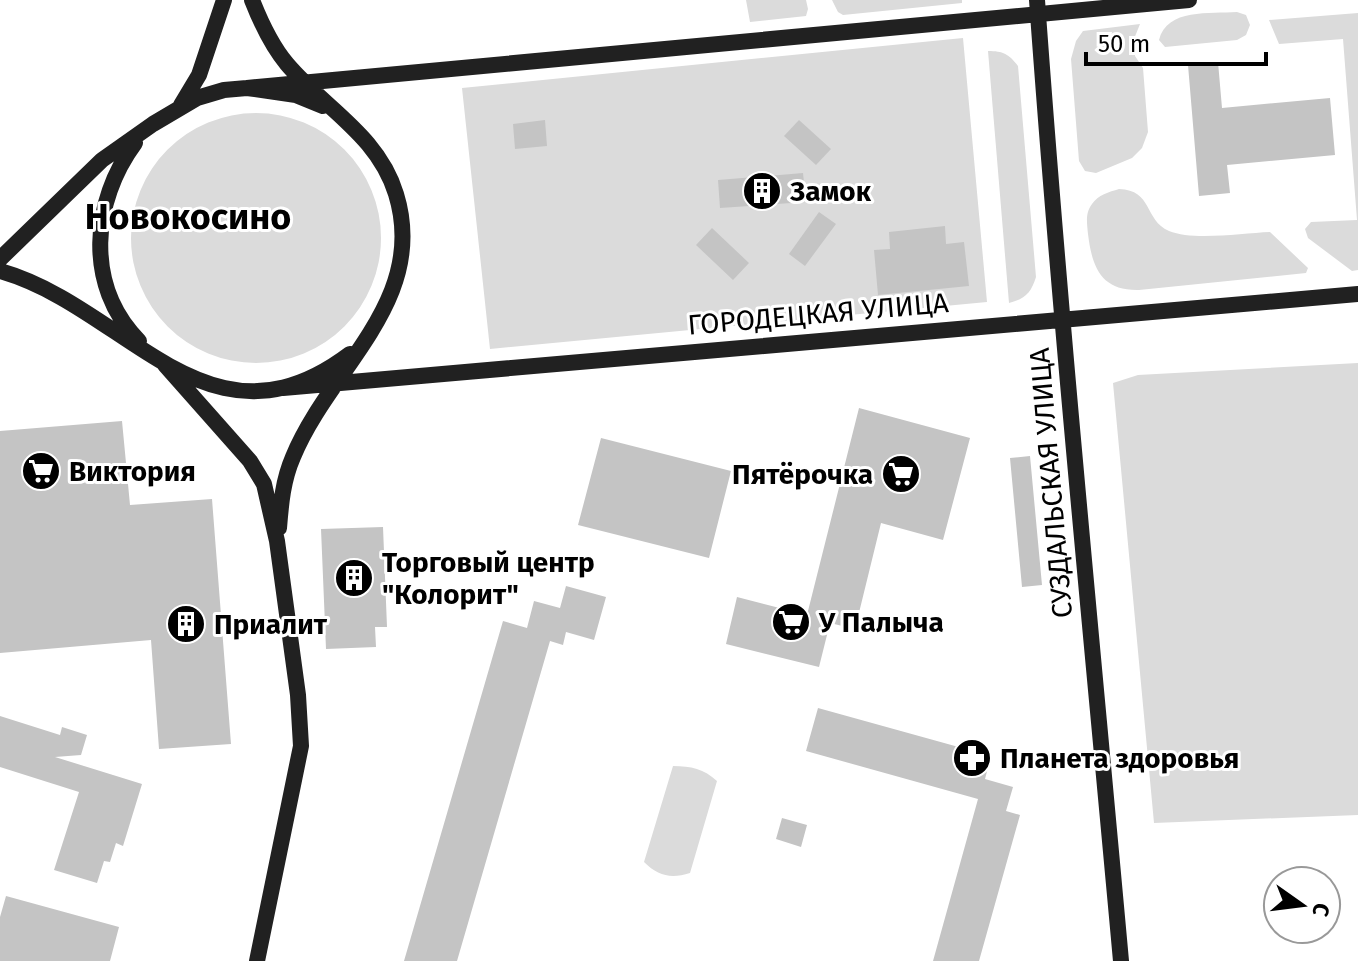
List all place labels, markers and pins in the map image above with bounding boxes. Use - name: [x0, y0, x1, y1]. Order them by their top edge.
- building icon: Замок: [741, 170, 783, 212]
- place label: Замок: [789, 175, 872, 208]
- supermarket icon: Виктория: [20, 450, 62, 492]
- supermarket icon: Пятёрочка: [880, 453, 922, 495]
- place label: Виктория: [69, 455, 196, 488]
- place label: Пятёрочка: [732, 458, 873, 491]
- place label: Торговый центр "Колорит": [382, 546, 595, 611]
- building icon: Торговый центр "Колорит": [333, 557, 375, 599]
- supermarket icon: У Палыча: [770, 601, 812, 643]
- building icon: Приалит: [165, 603, 207, 645]
- place label: У Палыча: [818, 606, 944, 639]
- place label: Приалит: [214, 608, 328, 641]
- pharmacy icon: Планета здоровья: [951, 737, 993, 779]
- place label: Планета здоровья: [1000, 742, 1239, 775]

